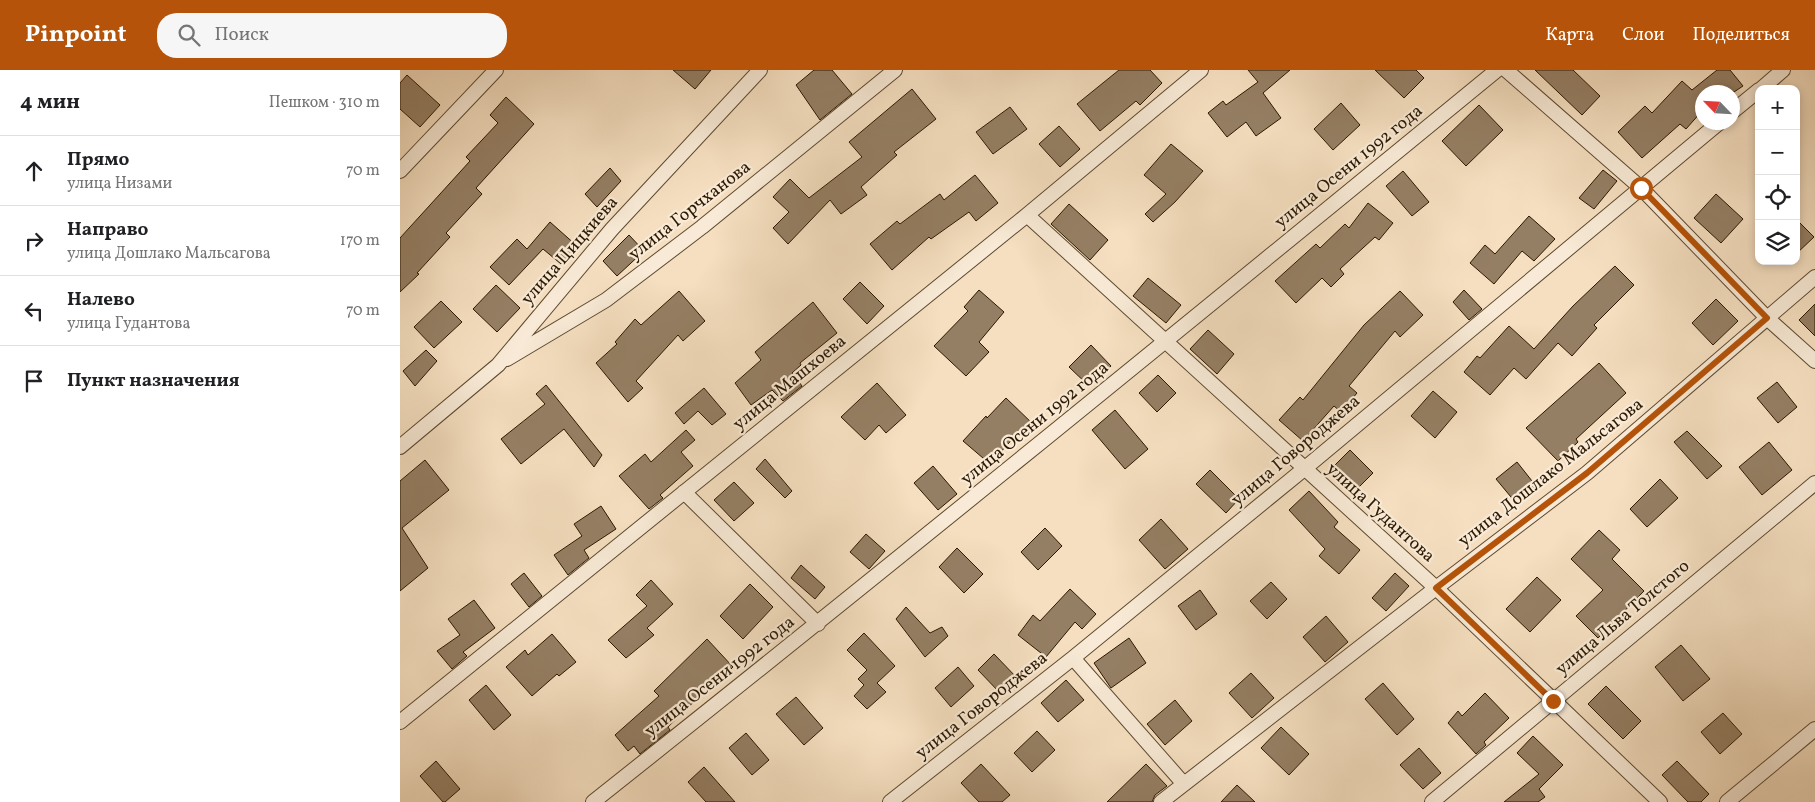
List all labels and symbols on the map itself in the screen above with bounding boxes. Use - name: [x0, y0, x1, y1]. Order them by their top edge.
- north arrow: [1695, 85, 1740, 130]
- street label: улица Осени 1992 года: [1269, 99, 1429, 235]
- street label: улица Горчханова: [624, 155, 756, 267]
- route start: [1630, 177, 1653, 200]
- street label: улица Цицкиева: [516, 191, 624, 311]
- street label: улица Машхоева: [728, 329, 852, 437]
- street label: улица Осени 1992 года: [955, 356, 1115, 492]
- street label: улица Говороджева: [1226, 389, 1366, 513]
- street label: улица Дошлако Мальсагова: [1453, 393, 1649, 553]
- street label: улица Гудантова: [1320, 457, 1440, 569]
- street label: улица Льва Толстого: [1550, 554, 1696, 682]
- street label: улица Осени 1992 года: [640, 610, 800, 744]
- street label: улица Говороджева: [911, 646, 1053, 766]
- route end: [1542, 690, 1565, 713]

